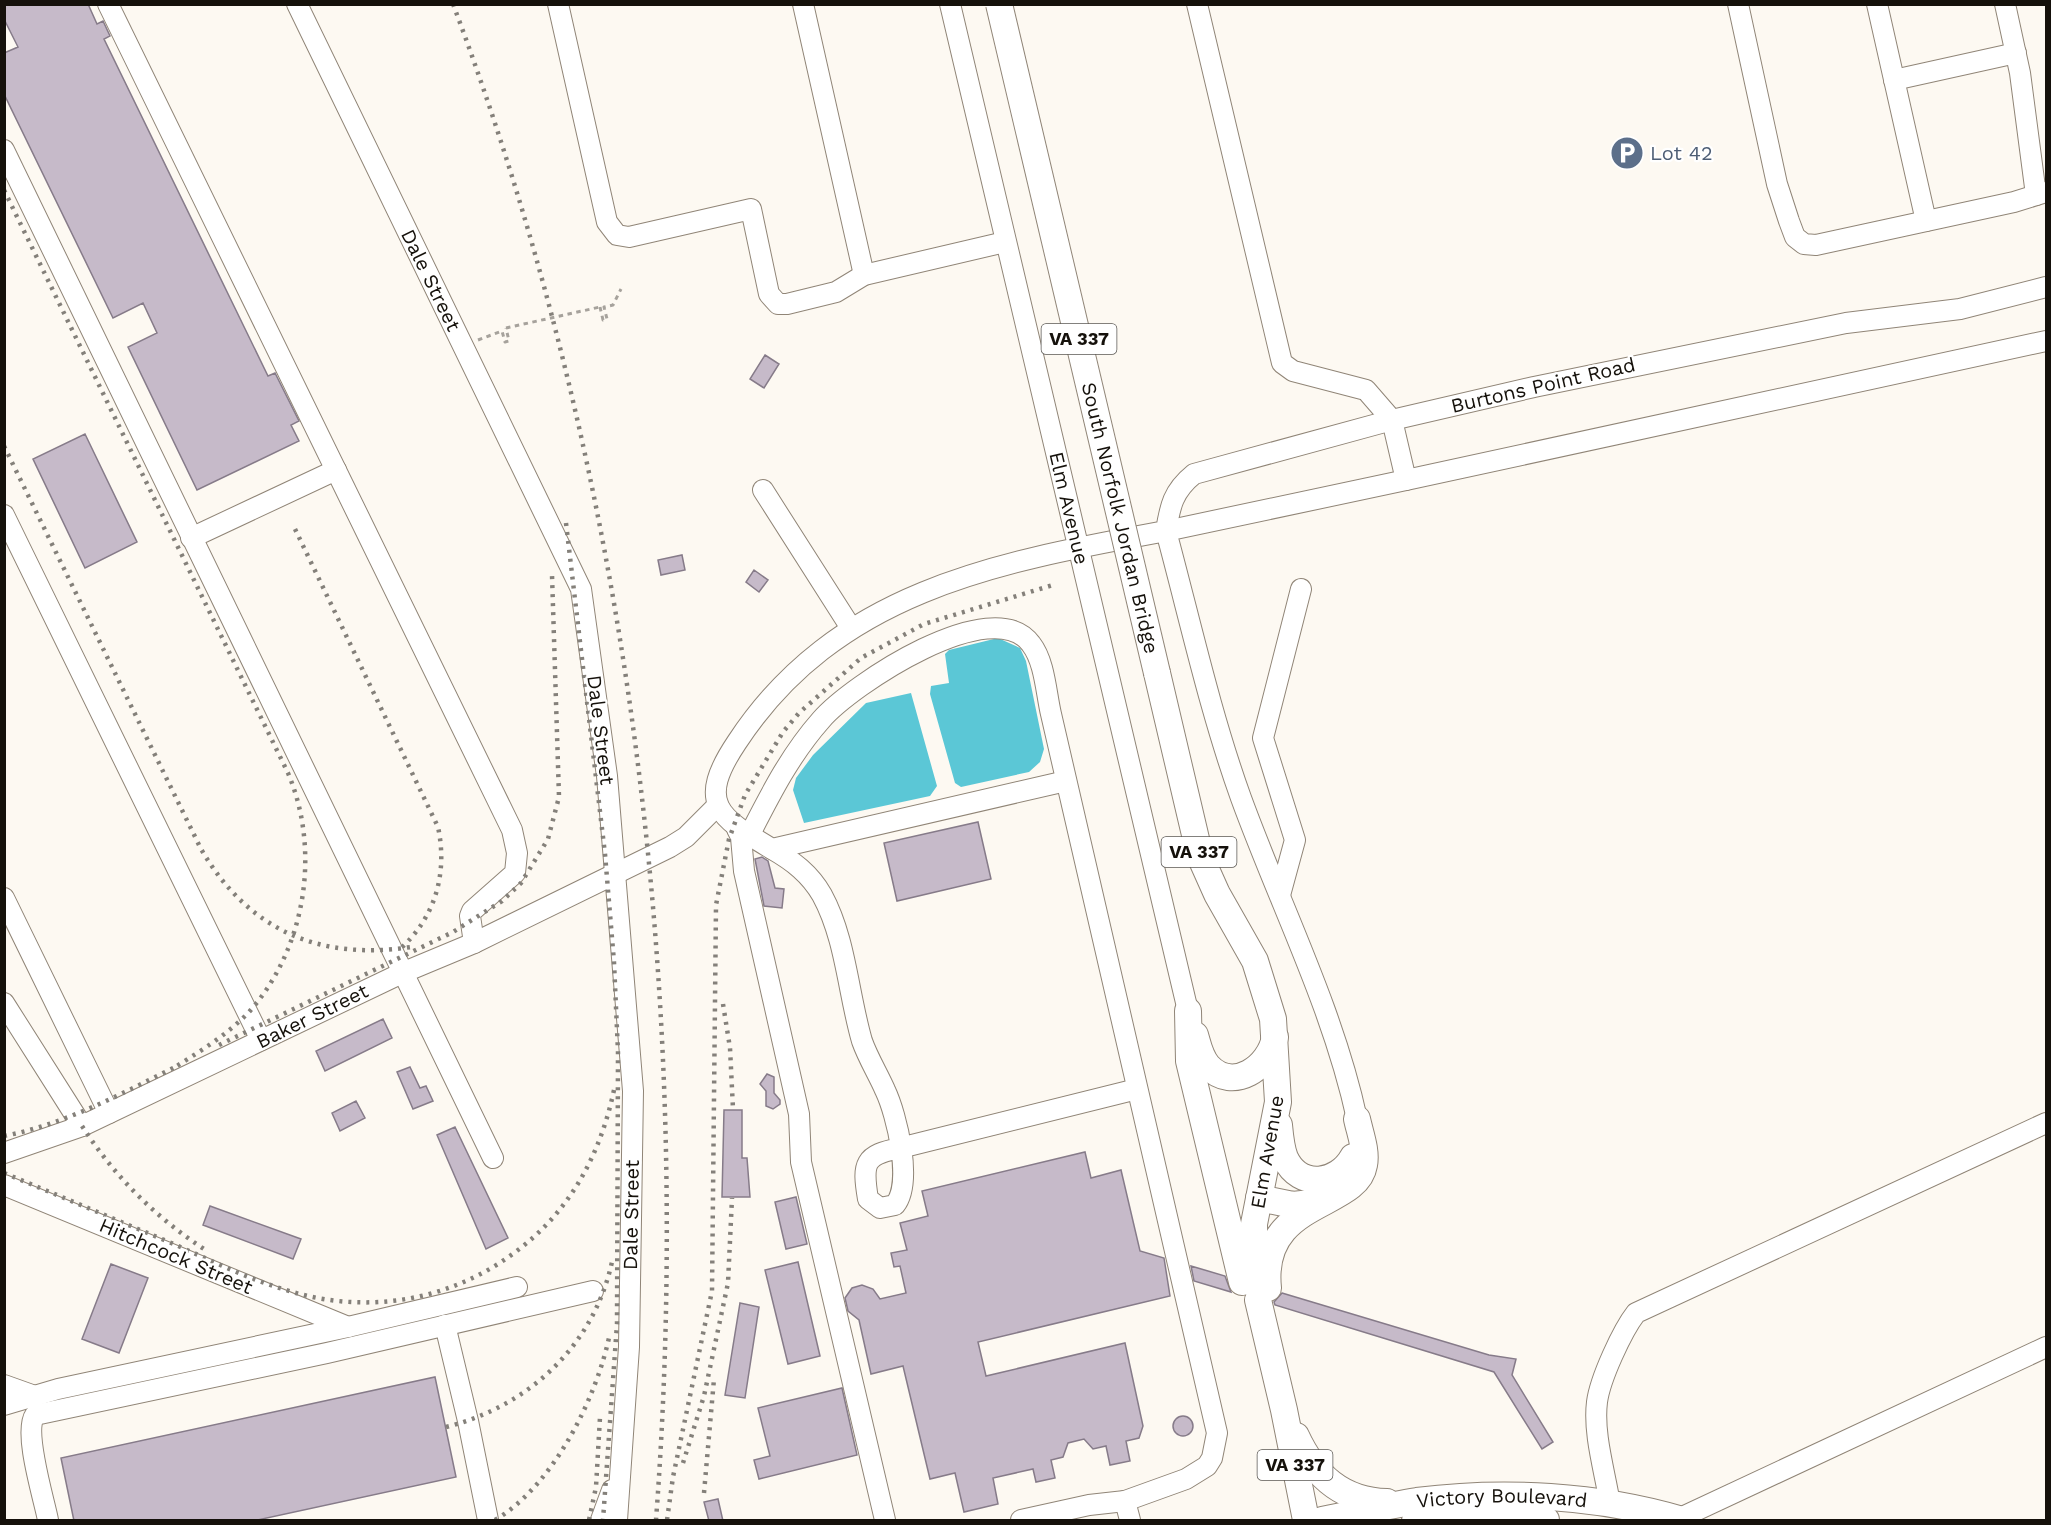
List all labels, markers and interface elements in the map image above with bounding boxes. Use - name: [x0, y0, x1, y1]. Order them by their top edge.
- parking icon: Lot 42: [1609, 135, 1645, 171]
- place label: Lot 42: [1650, 141, 1713, 165]
- street label: Dale Street: [396, 225, 466, 335]
- road number: VA 337: [1042, 324, 1116, 354]
- street label: Burtons Point Road: [1448, 352, 1638, 418]
- street label: South Norfolk Jordan Bridge: [1077, 380, 1164, 656]
- street label: Elm Avenue: [1044, 450, 1094, 567]
- street label: Dale Street: [582, 674, 620, 787]
- road number: VA 337: [1162, 837, 1236, 867]
- street label: Baker Street: [252, 978, 372, 1053]
- street label: Elm Avenue: [1245, 1093, 1289, 1211]
- street label: Dale Street: [618, 1159, 644, 1270]
- street label: Hitchcock Street: [96, 1213, 257, 1299]
- road number: VA 337: [1258, 1450, 1332, 1480]
- street label: Victory Boulevard: [1415, 1483, 1589, 1513]

